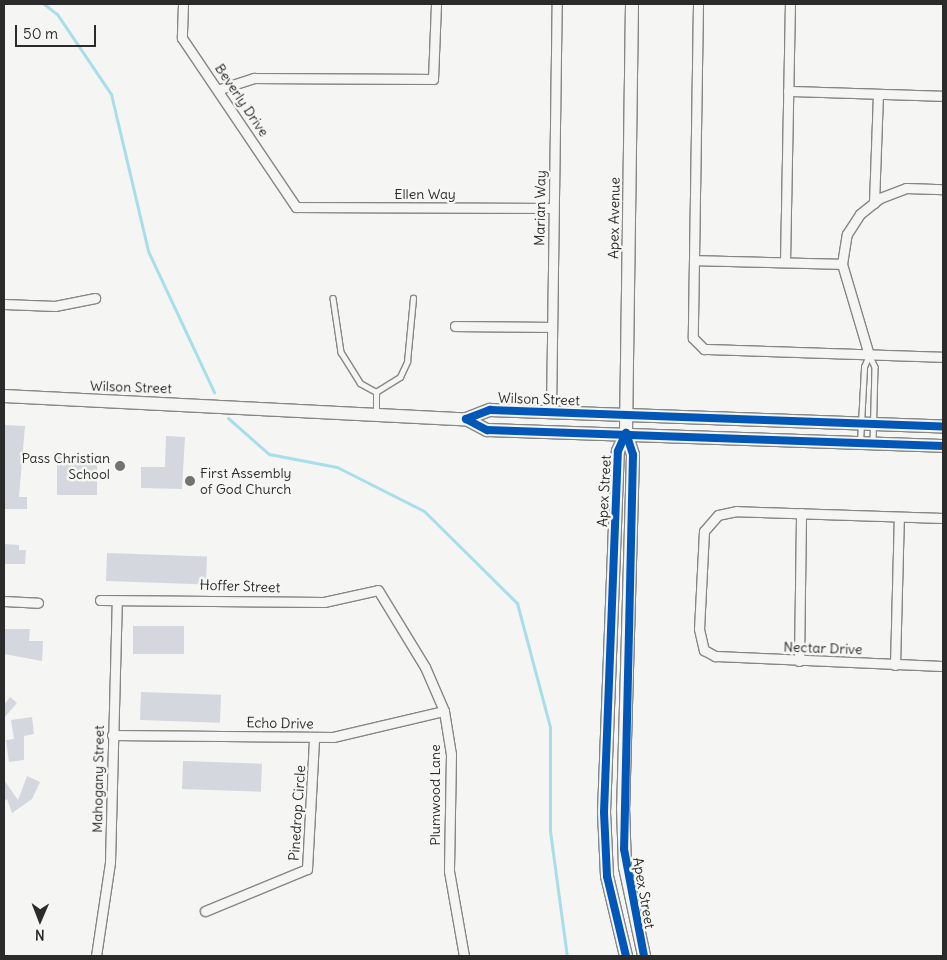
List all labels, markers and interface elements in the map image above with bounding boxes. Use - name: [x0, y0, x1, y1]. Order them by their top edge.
- scale bar: [18, 15, 99, 47]
- text: 50 m: [23, 24, 58, 43]
- street label: Beverly Drive: [211, 60, 273, 140]
- street label: Marian Way: [531, 170, 549, 246]
- street label: Apex Avenue: [605, 177, 623, 259]
- street label: Ellen Way: [394, 186, 456, 202]
- street label: Wilson Street: [90, 377, 172, 397]
- street label: Wilson Street: [498, 389, 580, 409]
- place label: Pass Christian School: [21, 450, 110, 482]
- street label: Apex Street: [594, 455, 614, 527]
- marker: Pass Christian School: [114, 460, 126, 472]
- place label: First Assembly of God Church: [200, 465, 292, 498]
- marker: First Assembly of God Church: [184, 475, 196, 487]
- street label: Hoffer Street: [199, 576, 281, 596]
- street label: Nectar Drive: [783, 638, 863, 658]
- street label: Echo Drive: [246, 714, 314, 732]
- street label: Mahogany Street: [89, 725, 107, 833]
- street label: Plumwood Lane: [427, 744, 443, 846]
- street label: Pinedrop Circle: [285, 765, 309, 861]
- street label: Apex Street: [629, 856, 659, 930]
- north arrow: [15, 895, 65, 945]
- text: N: [35, 926, 45, 944]

